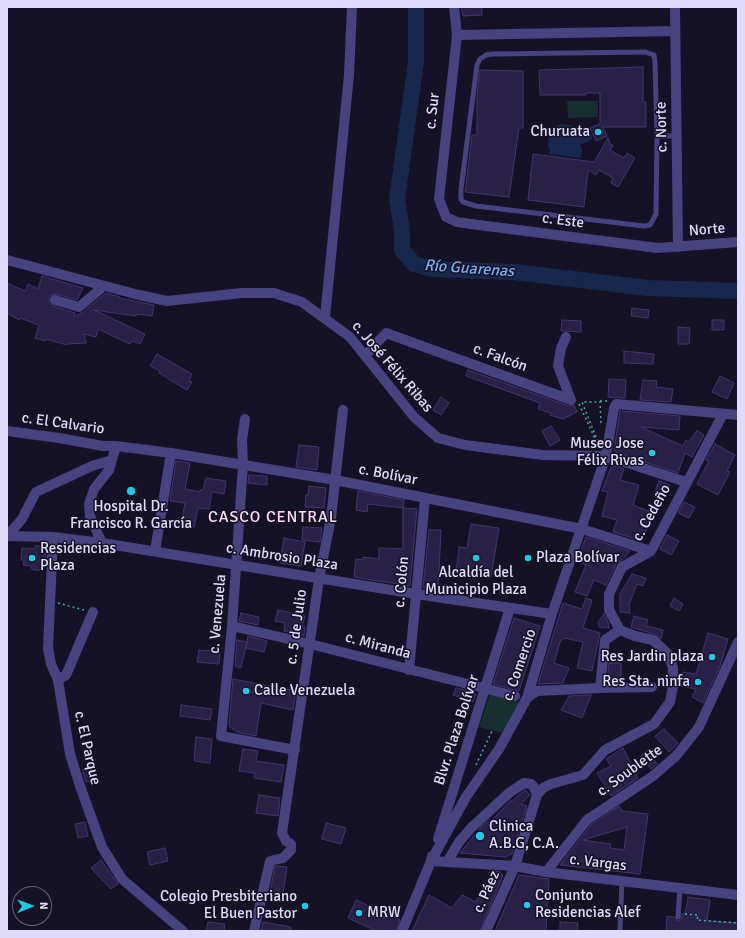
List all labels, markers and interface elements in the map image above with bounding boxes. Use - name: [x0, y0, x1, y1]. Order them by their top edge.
- street label: c. Sur: [422, 92, 444, 130]
- street label: c. Norte: [653, 101, 671, 153]
- place label: Churuata: [531, 123, 590, 141]
- marker: Churuata: [593, 127, 603, 137]
- street label: c. Este: [541, 210, 585, 232]
- street label: Norte: [688, 219, 726, 241]
- water label: Río Guarenas: [423, 256, 515, 282]
- street label: c. José Félix Ribas: [348, 318, 436, 416]
- street label: c. Falcón: [470, 340, 530, 376]
- street label: c. El Calvario: [20, 409, 106, 439]
- place label: Museo Jose Félix Rivas: [570, 435, 644, 470]
- marker: Museo Jose Félix Rivas: [647, 448, 657, 458]
- street label: c. Bolívar: [357, 461, 419, 489]
- street label: c. Cedeño: [629, 481, 675, 545]
- marker: Hospital Dr. Francisco R. García: [125, 485, 137, 497]
- place label: Hospital Dr. Francisco R. García: [70, 498, 192, 533]
- district label: CASCO CENTRAL: [208, 508, 338, 528]
- street label: c. Ambrosio Plaza: [225, 539, 339, 575]
- place label: Residencias Plaza: [40, 540, 116, 575]
- place label: Plaza Bolívar: [536, 549, 619, 567]
- marker: Residencias Plaza: [27, 553, 37, 563]
- marker: Alcaldía del Municipio Plaza: [471, 553, 481, 563]
- marker: Plaza Bolívar: [523, 553, 533, 563]
- street label: c. Colón: [391, 556, 413, 608]
- place label: Alcaldía del Municipio Plaza: [425, 564, 527, 599]
- street label: c. Venezuela: [206, 573, 230, 655]
- street label: c. 5 de Julio: [283, 588, 311, 666]
- street label: c. Comercio: [499, 627, 541, 703]
- street label: c. Miranda: [343, 629, 413, 663]
- place label: Res Jardin plaza: [601, 648, 704, 666]
- marker: Res Jardin plaza: [707, 652, 717, 662]
- street label: Blvr. Plaza Bolívar: [431, 672, 483, 788]
- place label: Res Sta. ninfa: [602, 673, 690, 691]
- marker: Res Sta. ninfa: [693, 677, 703, 687]
- place label: Calle Venezuela: [254, 682, 355, 700]
- marker: Calle Venezuela: [241, 686, 251, 696]
- street label: c. El Parque: [70, 709, 104, 787]
- street label: c. Soublette: [594, 741, 666, 801]
- place label: Clinica A.B.G, C.A.: [489, 818, 559, 853]
- marker: Clinica A.B.G, C.A.: [474, 830, 486, 842]
- street label: c. Vargas: [568, 851, 628, 875]
- street label: c. Páez: [470, 868, 504, 916]
- north arrow: [12, 886, 52, 926]
- place label: Conjunto Residencias Alef: [535, 887, 640, 922]
- place label: Colegio Presbiteriano El Buen Pastor: [160, 888, 297, 923]
- marker: Conjunto Residencias Alef: [522, 900, 532, 910]
- marker: Colegio Presbiteriano El Buen Pastor: [300, 901, 310, 911]
- text: N: [37, 902, 50, 910]
- place label: MRW: [367, 904, 401, 922]
- marker: MRW: [354, 908, 364, 918]

